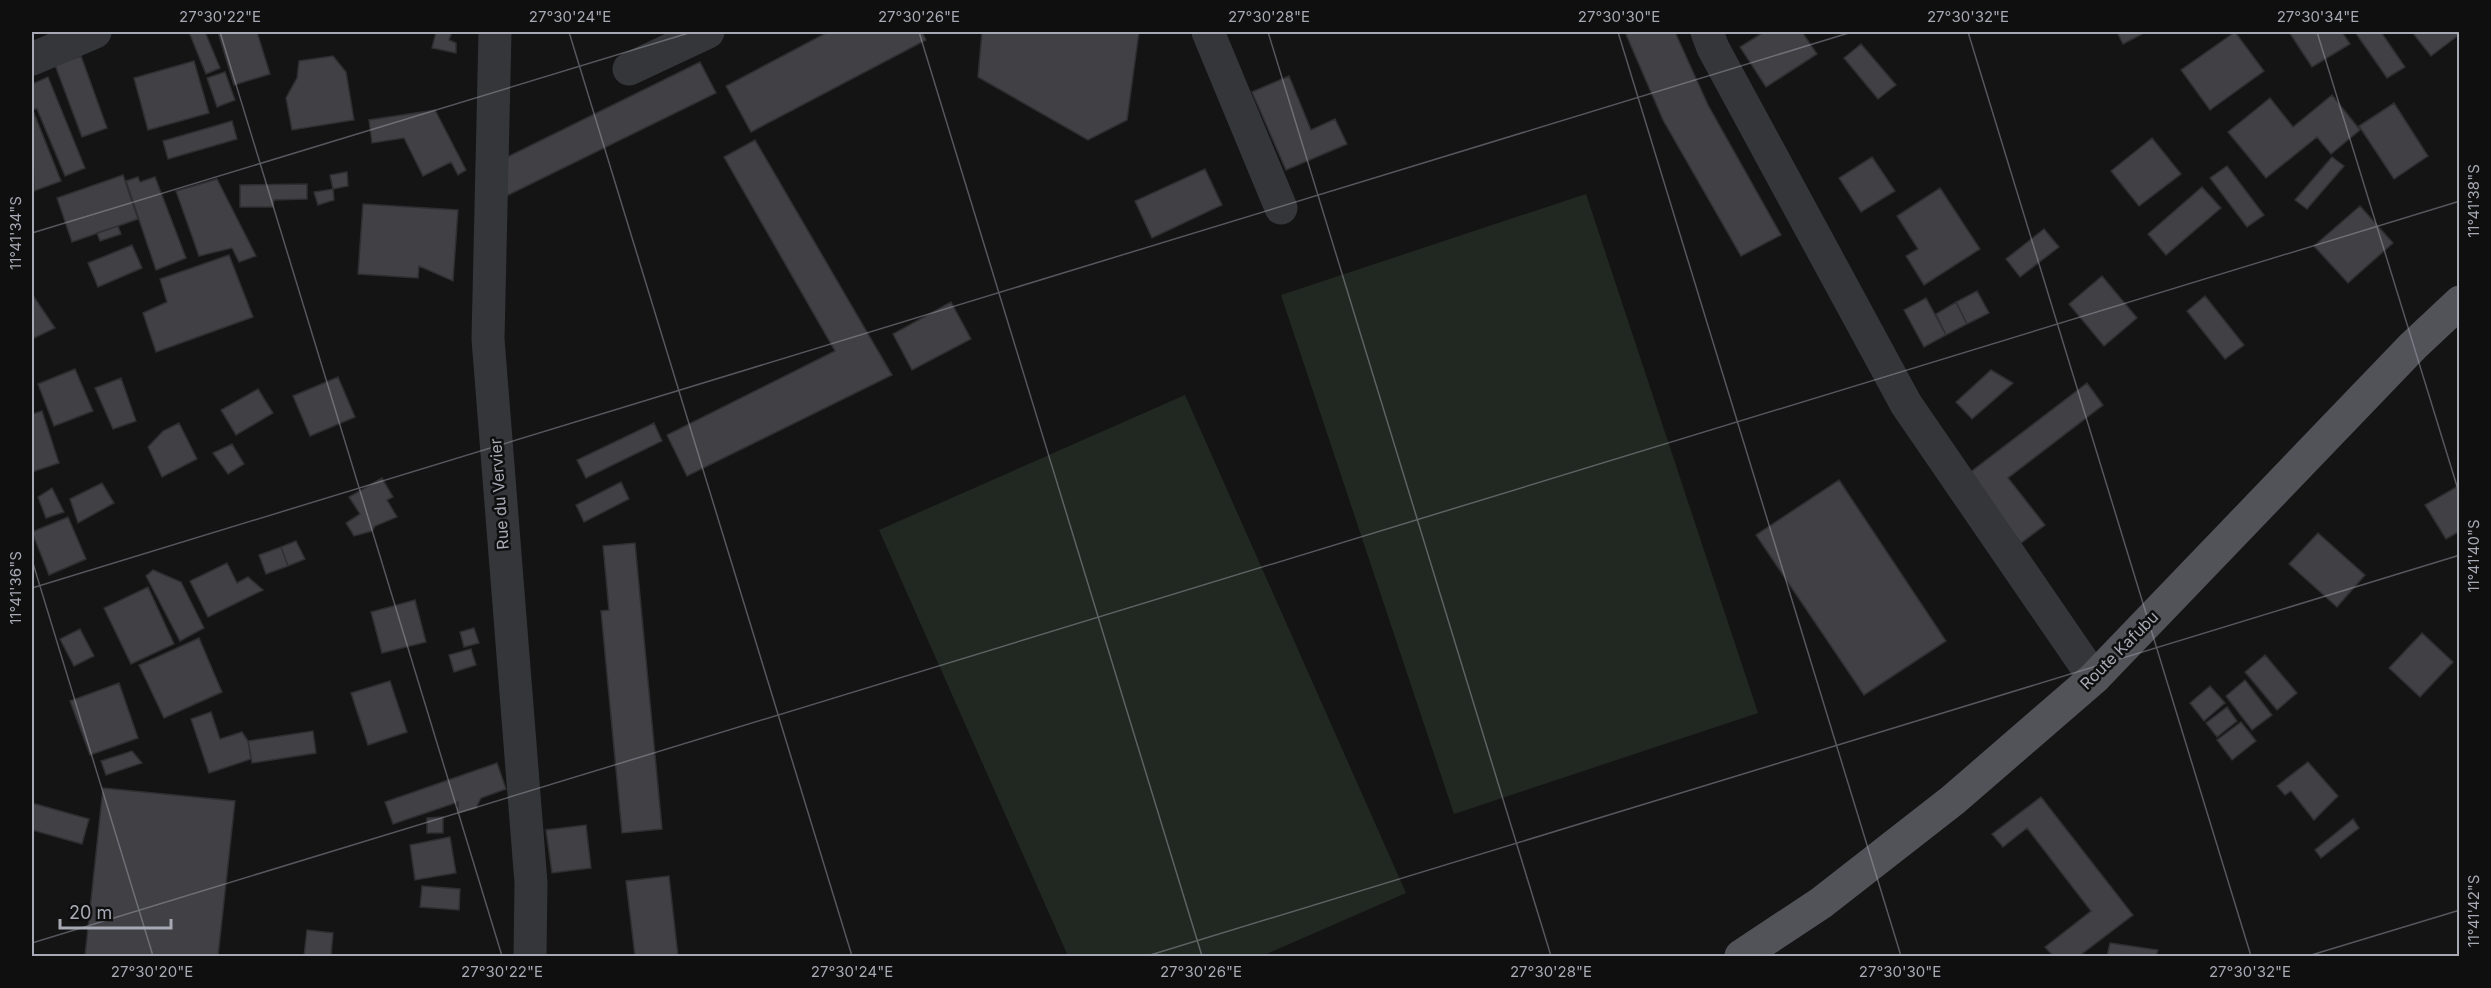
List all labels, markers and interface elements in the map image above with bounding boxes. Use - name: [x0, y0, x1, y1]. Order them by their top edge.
- text: 27°30'22"E: [179, 7, 261, 26]
- text: 27°30'24"E: [529, 7, 611, 26]
- text: 27°30'26"E: [878, 7, 960, 26]
- text: 27°30'28"E: [1228, 7, 1310, 26]
- text: 27°30'30"E: [1578, 7, 1660, 26]
- text: 27°30'32"E: [1927, 7, 2009, 26]
- text: 27°30'34"E: [2277, 7, 2359, 26]
- text: 11°41'38"S: [2464, 164, 2483, 238]
- text: 11°41'34"S: [6, 196, 25, 270]
- street label: Rue du Vervier: [485, 438, 513, 550]
- text: 11°41'40"S: [2464, 519, 2483, 593]
- text: 11°41'36"S: [6, 551, 25, 625]
- street label: Route Kafubu: [2076, 607, 2162, 693]
- text: 11°41'42"S: [2464, 875, 2483, 947]
- scale bar: [60, 892, 171, 930]
- text: 20 m: [69, 902, 112, 923]
- text: 27°30'20"E: [111, 962, 193, 981]
- text: 27°30'22"E: [461, 962, 543, 981]
- text: 27°30'24"E: [811, 962, 893, 981]
- text: 27°30'26"E: [1160, 962, 1242, 981]
- text: 27°30'28"E: [1510, 962, 1592, 981]
- text: 27°30'30"E: [1859, 962, 1941, 981]
- text: 27°30'32"E: [2209, 962, 2291, 981]

